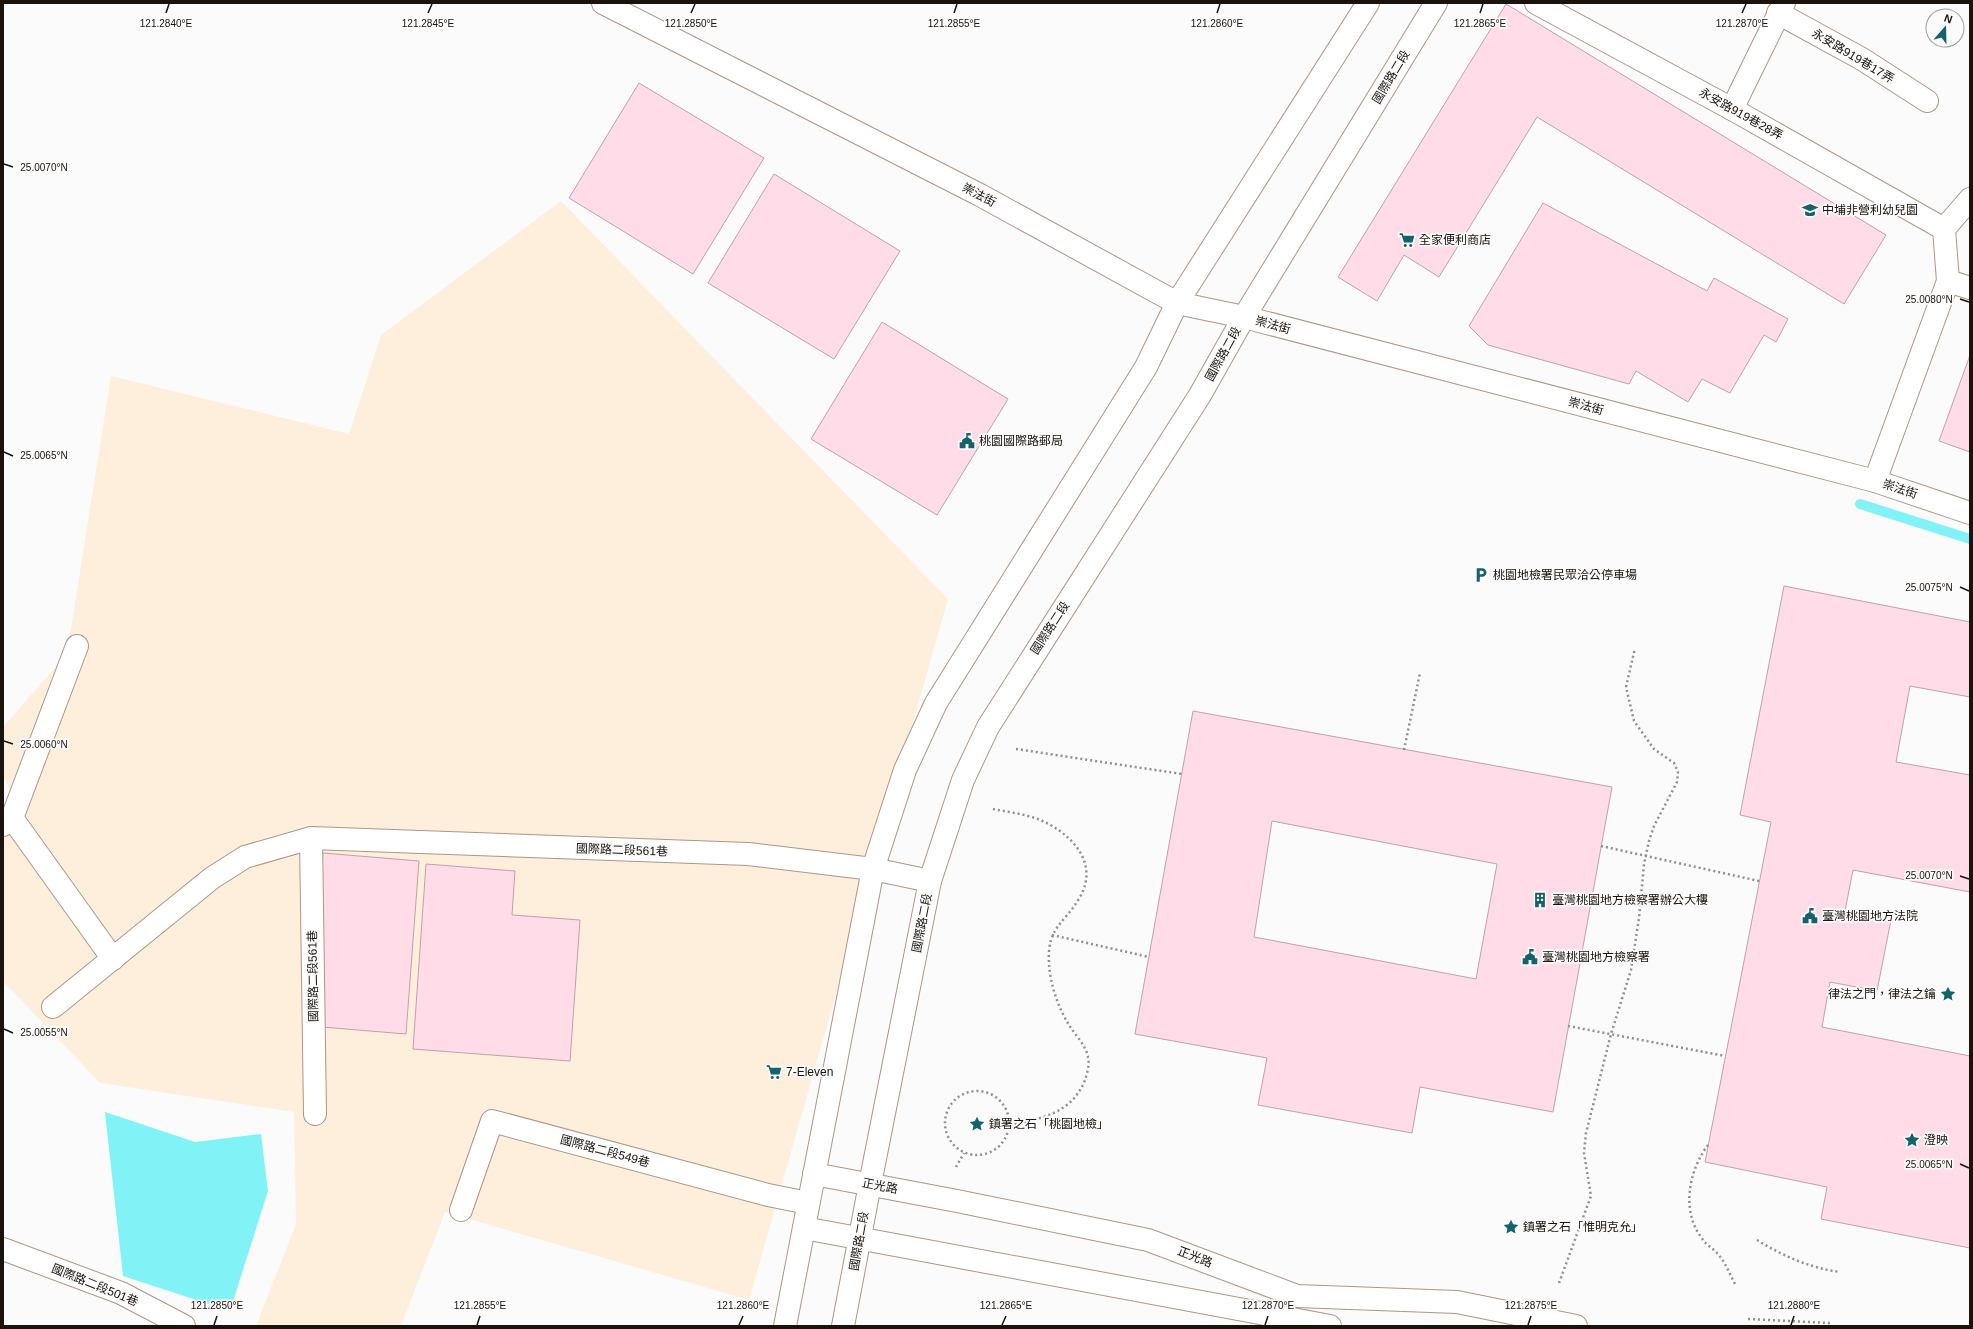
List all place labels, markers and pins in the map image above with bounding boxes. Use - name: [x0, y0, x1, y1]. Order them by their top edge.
- school or university icon: 中埔非營利幼兒園: [1801, 201, 1819, 219]
- place label: 中埔非營利幼兒園: [1822, 203, 1918, 217]
- supermarket icon: 全家便利商店: [1398, 231, 1416, 249]
- place label: 全家便利商店: [1419, 233, 1491, 247]
- public building icon: 桃園國際路郵局: [958, 432, 976, 450]
- place label: 桃園國際路郵局: [979, 434, 1063, 448]
- parking icon: 桃園地檢署民眾洽公停車場: [1472, 566, 1490, 584]
- place label: 桃園地檢署民眾洽公停車場: [1493, 568, 1637, 582]
- building icon: 臺灣桃園地方檢察署辦公大樓: [1531, 891, 1549, 909]
- place label: 臺灣桃園地方檢察署辦公大樓: [1552, 893, 1708, 907]
- public building icon: 臺灣桃園地方法院: [1801, 907, 1819, 925]
- place label: 臺灣桃園地方法院: [1822, 909, 1918, 923]
- public building icon: 臺灣桃園地方檢察署: [1521, 948, 1539, 966]
- place label: 臺灣桃園地方檢察署: [1542, 950, 1650, 964]
- place icon: 律法之門，律法之鑰: [1939, 985, 1957, 1003]
- place label: 律法之門，律法之鑰: [1828, 987, 1936, 1001]
- supermarket icon: 7-Eleven: [765, 1063, 783, 1081]
- place label: 7-Eleven: [786, 1065, 833, 1079]
- place icon: 鎮署之石「桃園地檢」: [968, 1115, 986, 1133]
- place label: 鎮署之石「桃園地檢」: [989, 1117, 1109, 1131]
- place icon: 澄映: [1903, 1131, 1921, 1149]
- place label: 澄映: [1924, 1133, 1948, 1147]
- place icon: 鎮署之石「惟明克允」: [1502, 1218, 1520, 1236]
- place label: 鎮署之石「惟明克允」: [1523, 1220, 1643, 1234]

